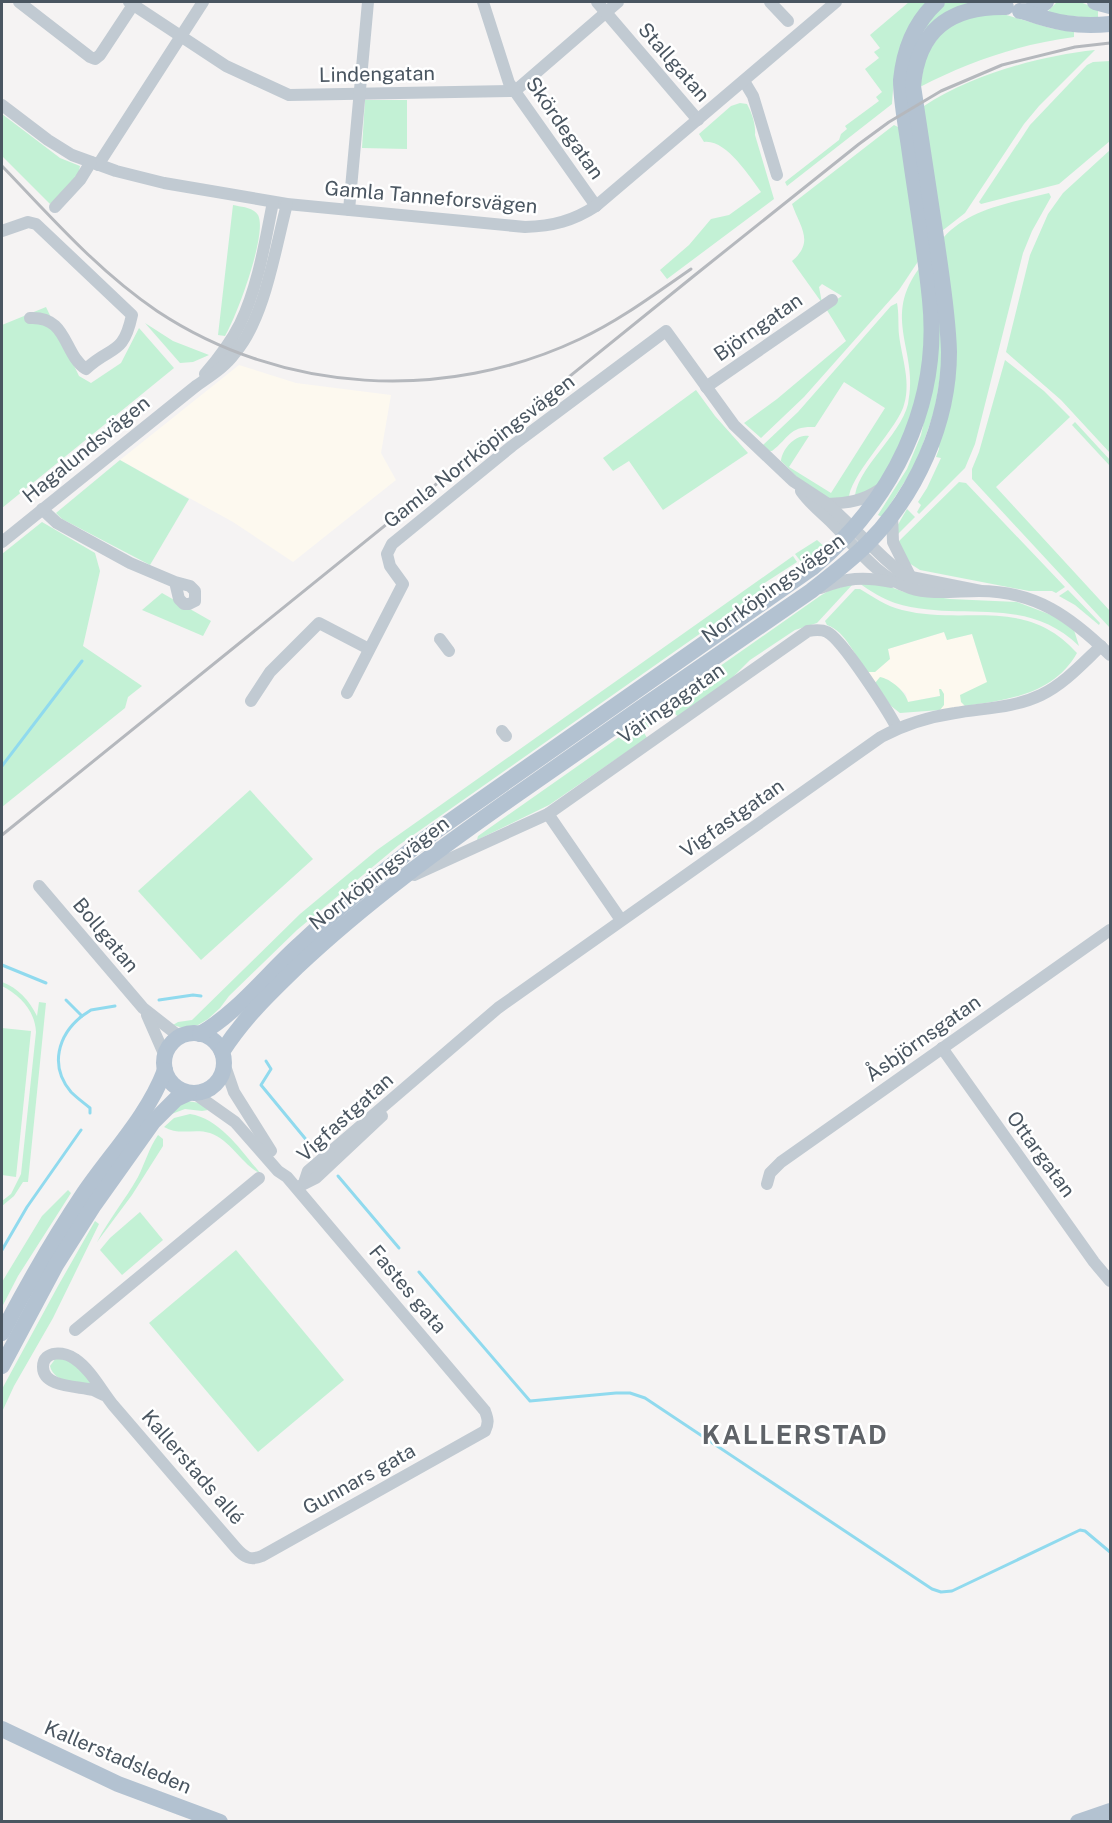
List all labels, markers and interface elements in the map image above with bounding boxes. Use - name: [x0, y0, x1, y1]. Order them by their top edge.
- street label: Stallgatan: [633, 18, 715, 106]
- street label: Lindengatan: [319, 61, 435, 87]
- street label: Skördegatan: [521, 72, 609, 184]
- street label: Gamla Tanneforsvägen: [324, 176, 538, 218]
- street label: Björngatan: [709, 288, 807, 366]
- street label: Gamla Norrköpingsvägen: [379, 369, 579, 533]
- street label: Hagalundsvägen: [18, 390, 154, 508]
- street label: Norrköpingsvägen: [697, 528, 849, 648]
- street label: Väringagatan: [613, 657, 729, 749]
- street label: Vigfastgatan: [676, 773, 788, 863]
- street label: Norrköpingsvägen: [304, 811, 454, 935]
- street label: Bollgatan: [68, 893, 144, 977]
- street label: Åsbjörnsgatan: [860, 988, 985, 1087]
- street label: Vigfastgatan: [292, 1068, 398, 1166]
- street label: Ottargatan: [1002, 1106, 1080, 1202]
- street label: Fastes gata: [364, 1240, 452, 1338]
- street label: Kallerstads allé: [137, 1405, 249, 1529]
- district label: KALLERSTAD: [702, 1419, 888, 1450]
- street label: Gunnars gata: [299, 1438, 419, 1520]
- street label: Kallerstadsleden: [41, 1715, 195, 1799]

